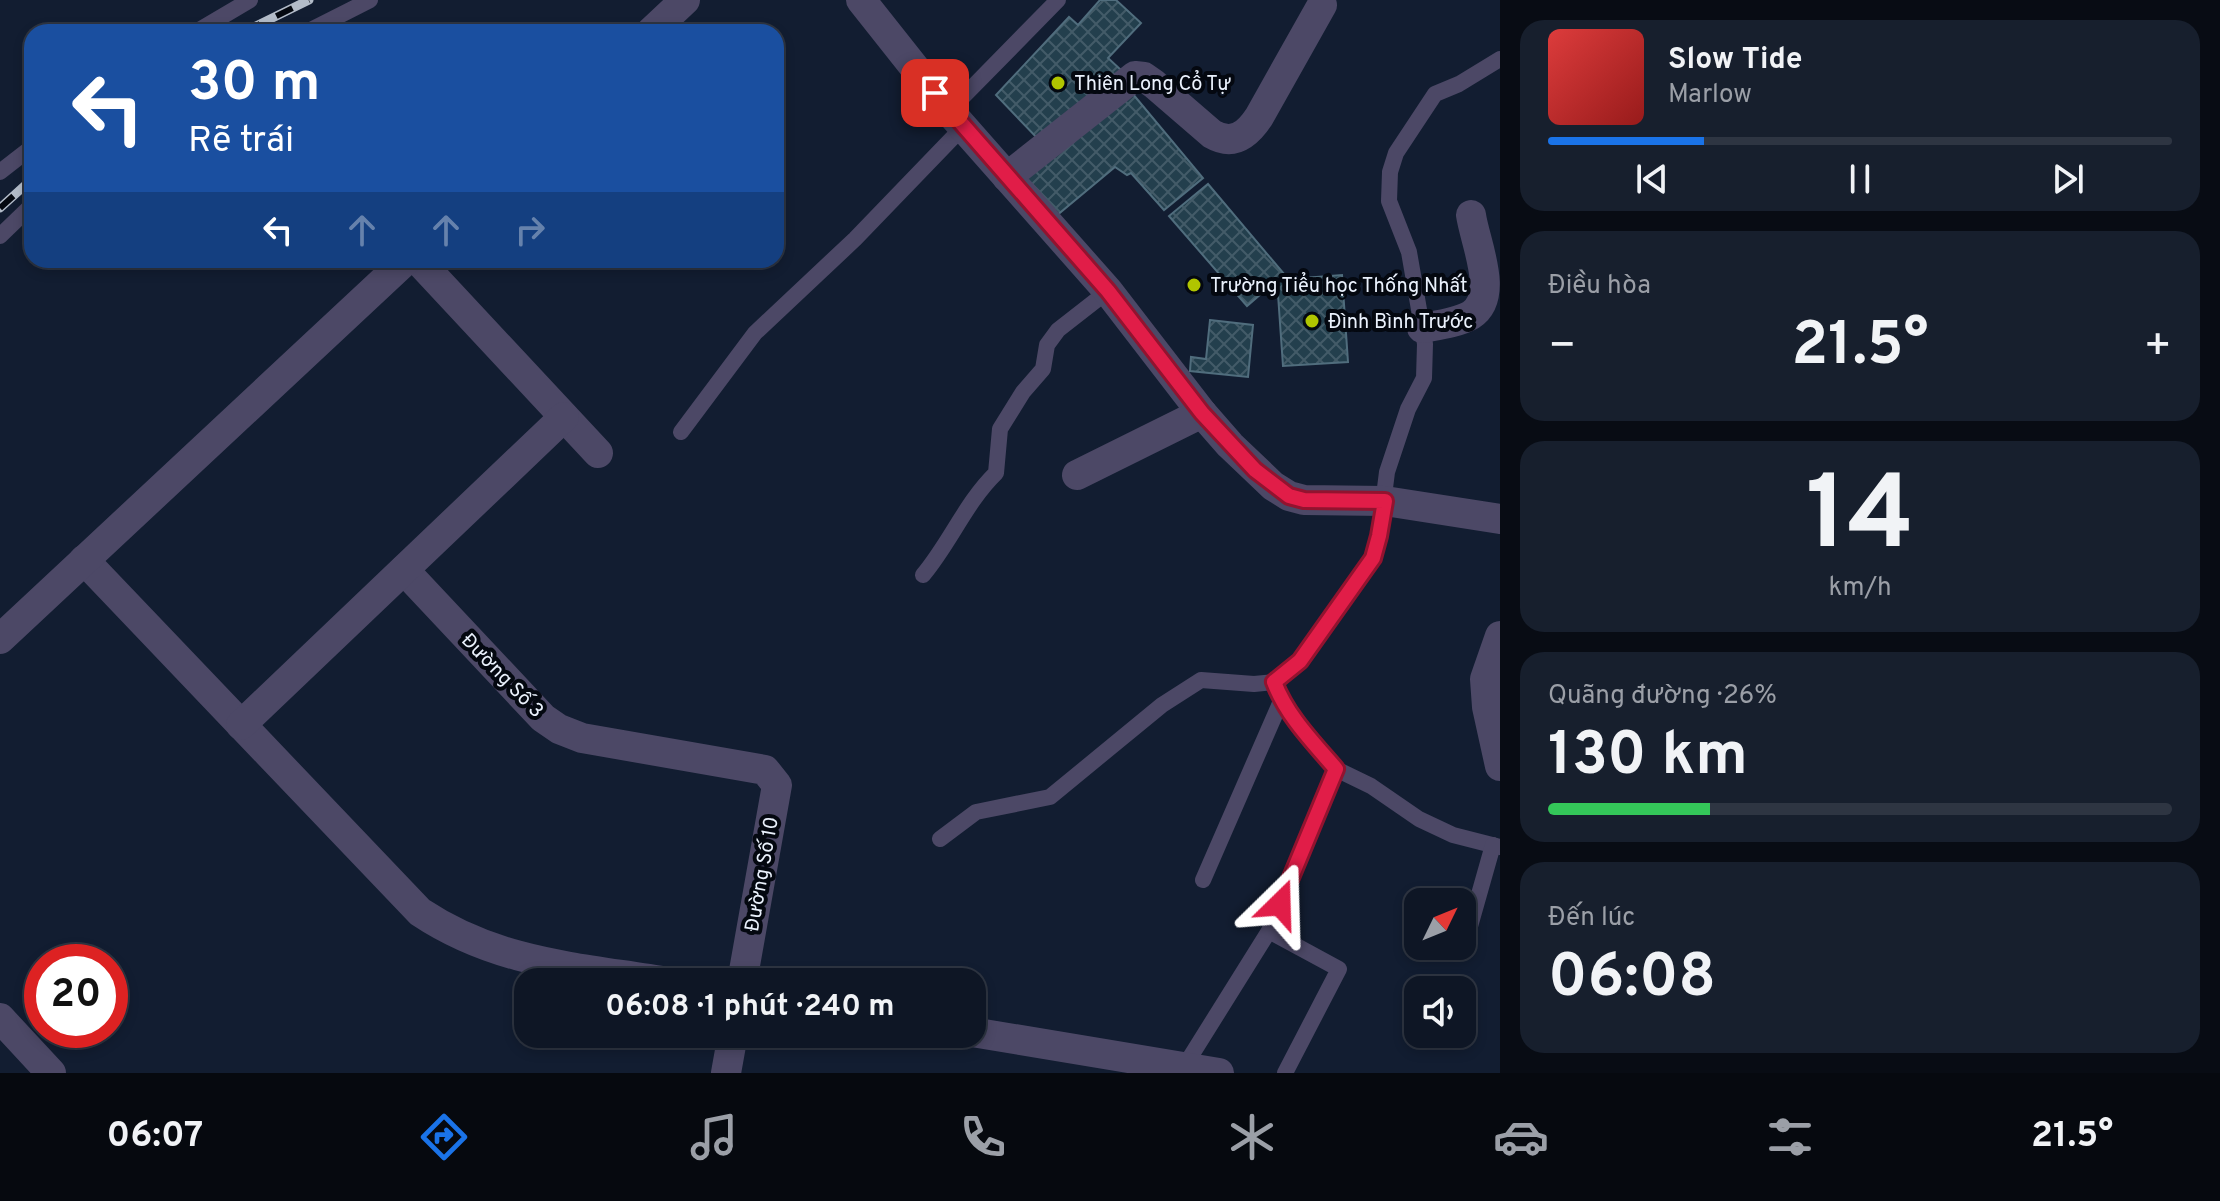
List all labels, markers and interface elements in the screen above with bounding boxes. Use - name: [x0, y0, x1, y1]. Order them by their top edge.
- text: Slow Tide: [1668, 42, 1802, 79]
- text: 30 m: [188, 50, 321, 120]
- icon: left: [56, 56, 160, 160]
- pin: [901, 59, 969, 127]
- place label: Thiên Long Cổ Tự: [1074, 69, 1231, 98]
- icon: arrive: [913, 71, 957, 115]
- marker: Thiên Long Cổ Tự: [1049, 74, 1067, 92]
- text: Marlow: [1668, 79, 1752, 112]
- text: Rẽ trái: [188, 119, 294, 165]
- icon: previous: [1630, 157, 1674, 201]
- icon: pause: [1838, 157, 1882, 201]
- icon: next: [2046, 157, 2090, 201]
- icon: left: [256, 208, 300, 252]
- icon: ahead: [340, 208, 384, 252]
- icon: ahead: [424, 208, 468, 252]
- icon: right: [508, 208, 552, 252]
- text: Điều hòa: [1548, 270, 1651, 303]
- place label: Trường Tiểu học Thống Nhất: [1210, 271, 1467, 300]
- marker: Trường Tiểu học Thống Nhất: [1185, 276, 1203, 294]
- place label: Đình Bình Trước: [1328, 310, 1473, 336]
- text: 21.5°: [1791, 310, 1929, 386]
- marker: Đình Bình Trước: [1303, 312, 1321, 330]
- text: −: [1548, 320, 1576, 376]
- text: +: [2144, 320, 2172, 376]
- text: 14: [1806, 454, 1914, 586]
- text: km/h: [1828, 572, 1892, 605]
- street label: Đường Số 3: [455, 628, 549, 724]
- text: Quãng đường · 26%: [1548, 680, 1777, 713]
- text: 130 km: [1548, 720, 1748, 796]
- street label: Đường Số 10: [739, 815, 786, 934]
- position arrow: [1238, 862, 1322, 946]
- north arrow: [1404, 888, 1476, 960]
- map controls: [1404, 888, 1476, 1048]
- text: Đến lúc: [1548, 902, 1635, 935]
- text: 06:08: [1548, 942, 1716, 1018]
- speed limit sign: 20: [24, 944, 128, 1048]
- button: sound: [1404, 976, 1476, 1048]
- text: 06:08 · 1 phút · 240 m: [605, 989, 895, 1026]
- icon: directions: [416, 1109, 472, 1165]
- icon: music: [686, 1109, 742, 1165]
- icon: phone: [955, 1109, 1011, 1165]
- icon: climate: [1224, 1109, 1280, 1165]
- icon: car: [1493, 1109, 1549, 1165]
- icon: filters: [1762, 1109, 1818, 1165]
- text: 06:07: [107, 1114, 203, 1160]
- text: 21.5°: [2031, 1114, 2113, 1160]

